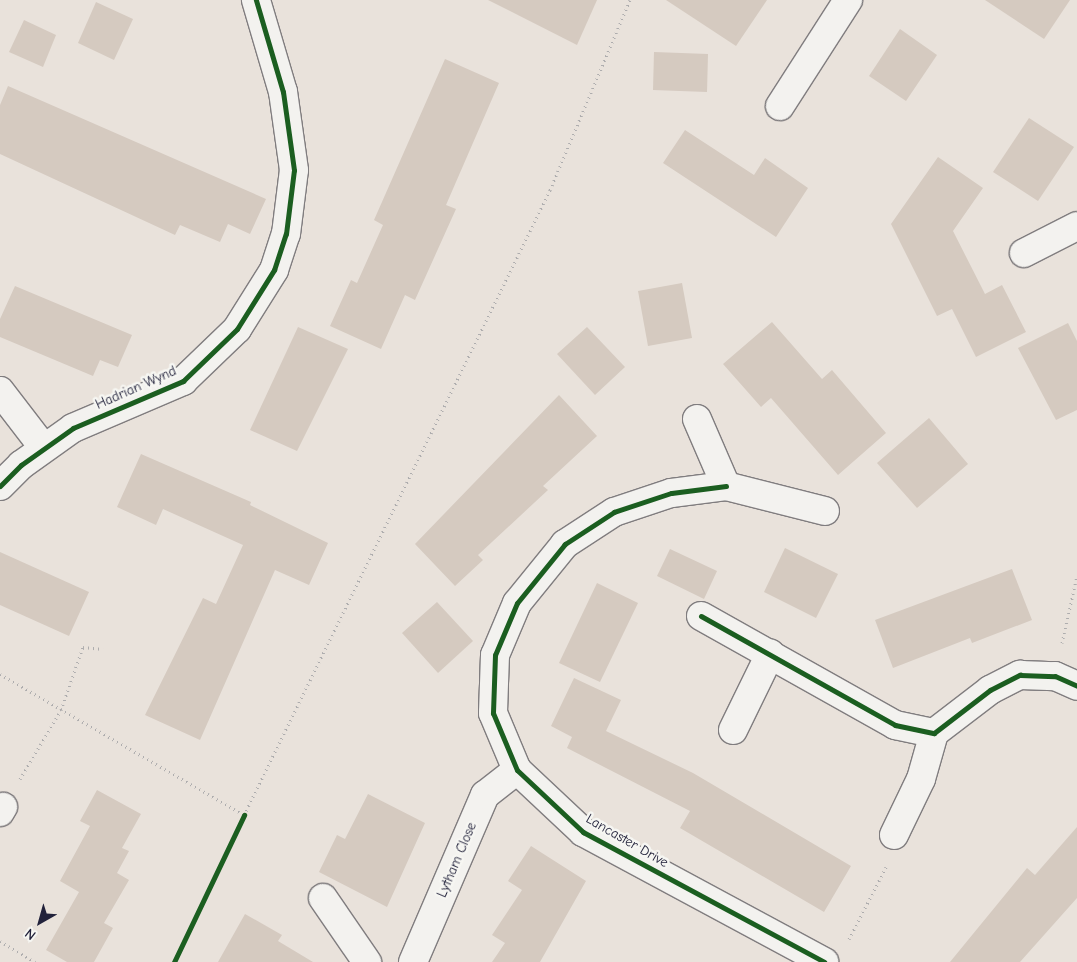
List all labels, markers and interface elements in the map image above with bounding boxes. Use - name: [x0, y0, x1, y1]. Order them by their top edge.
- street label: Hadrian Wynd: [93, 363, 179, 413]
- street label: Lancaster Drive: [583, 811, 671, 871]
- street label: Lytham Close: [434, 820, 480, 900]
- north arrow: [15, 897, 65, 947]
- text: N: [22, 925, 39, 944]

